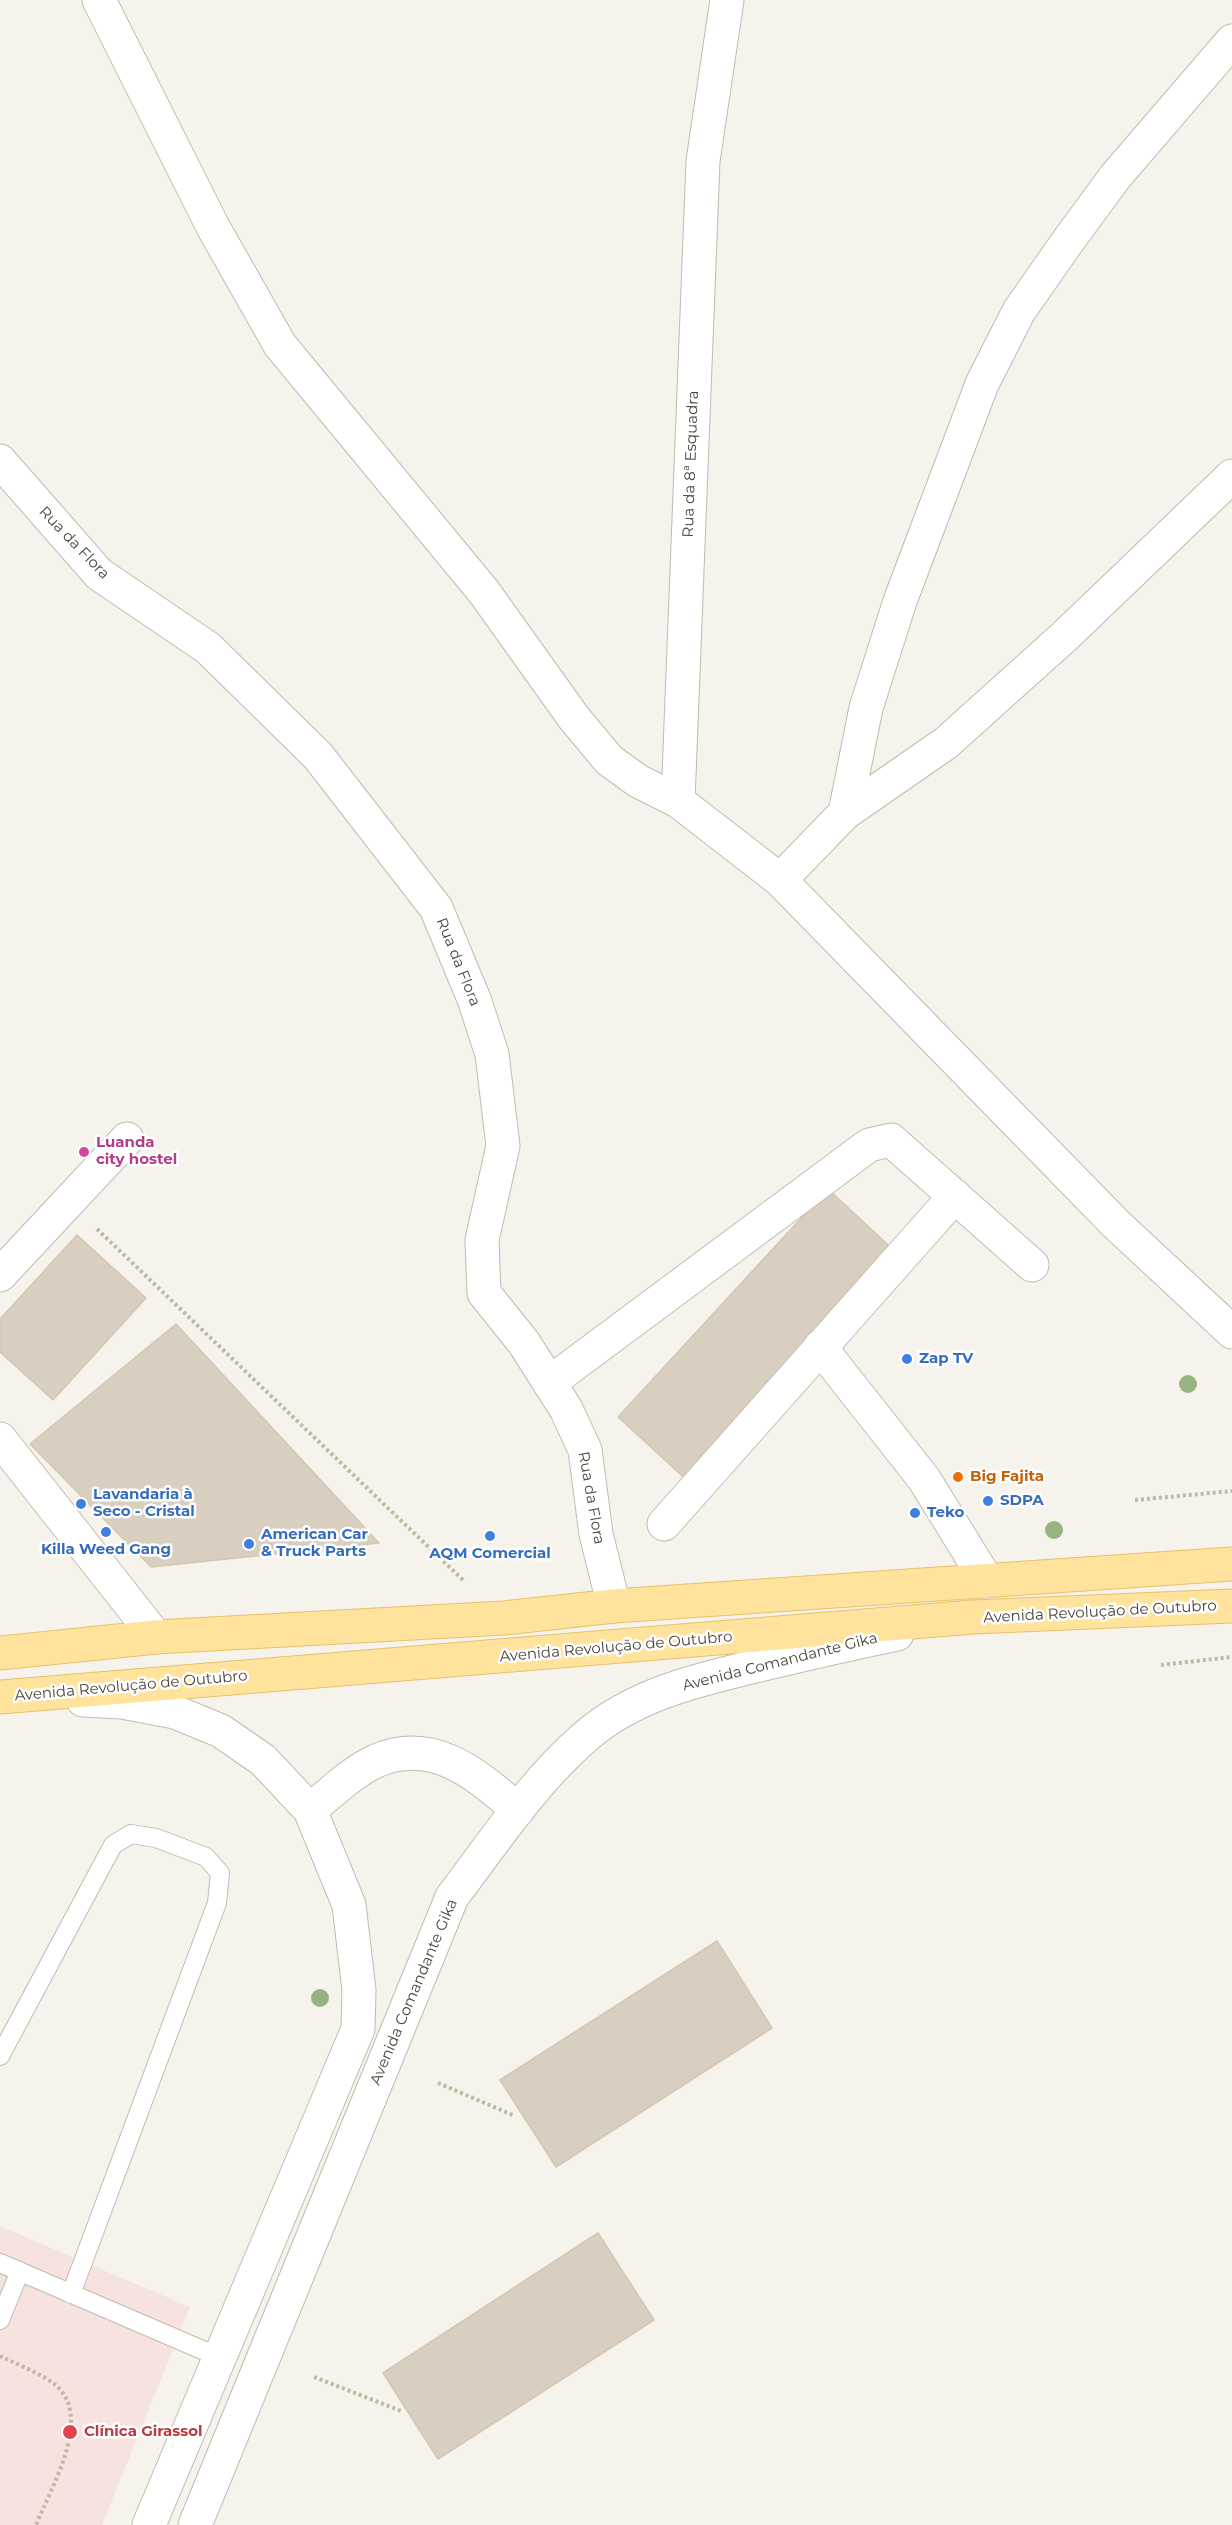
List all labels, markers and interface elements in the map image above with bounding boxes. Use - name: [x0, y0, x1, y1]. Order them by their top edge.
- street label: Rua da 8ª Esquadra: [679, 390, 703, 538]
- street label: Rua da Flora: [35, 503, 113, 583]
- street label: Rua da Flora: [432, 915, 484, 1009]
- place label: Luanda city hostel: [96, 1134, 177, 1169]
- marker: Luanda city hostel: [77, 1145, 91, 1159]
- place label: Zap TV: [919, 1350, 973, 1368]
- marker: Zap TV: [900, 1352, 914, 1366]
- street label: Rua da Flora: [574, 1450, 608, 1546]
- place label: Big Fajita: [970, 1468, 1044, 1486]
- marker: Big Fajita: [951, 1470, 965, 1484]
- place label: Lavandaria à Seco - Cristal: [93, 1486, 195, 1521]
- place label: SDPA: [1000, 1492, 1044, 1510]
- marker: SDPA: [981, 1494, 995, 1508]
- marker: Lavandaria à Seco - Cristal: [74, 1497, 88, 1511]
- place label: Teko: [927, 1504, 964, 1522]
- marker: Teko: [908, 1506, 922, 1520]
- marker: Killa Weed Gang: [99, 1525, 113, 1539]
- place label: American Car & Truck Parts: [261, 1526, 368, 1561]
- marker: AQM Comercial: [483, 1529, 497, 1543]
- marker: American Car & Truck Parts: [242, 1537, 256, 1551]
- place label: Killa Weed Gang: [41, 1541, 171, 1559]
- place label: AQM Comercial: [429, 1545, 551, 1563]
- street label: Avenida Revolução de Outubro: [983, 1597, 1217, 1627]
- street label: Avenida Revolução de Outubro: [499, 1628, 733, 1666]
- street label: Avenida Comandante Gika: [681, 1629, 879, 1695]
- street label: Avenida Revolução de Outubro: [14, 1667, 248, 1705]
- street label: Avenida Comandante Gika: [367, 1896, 461, 2088]
- marker: Clínica Girassol: [61, 2423, 79, 2441]
- place label: Clínica Girassol: [84, 2423, 203, 2441]

